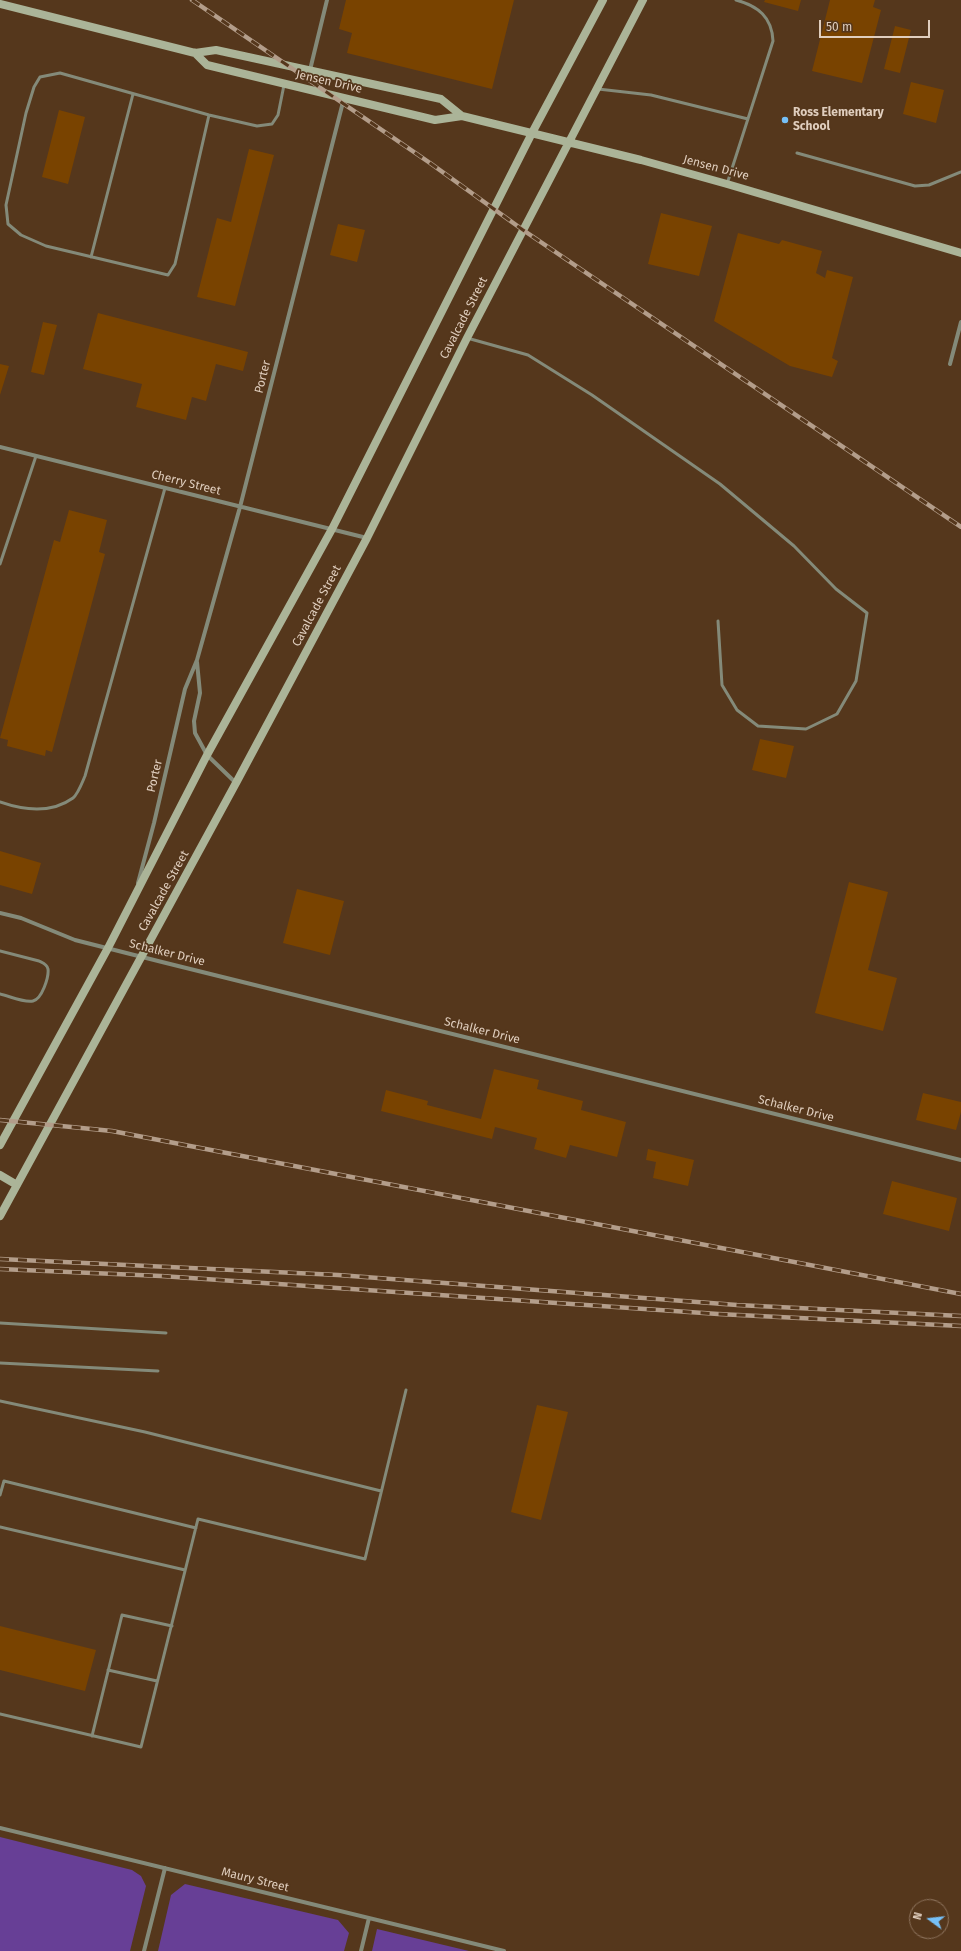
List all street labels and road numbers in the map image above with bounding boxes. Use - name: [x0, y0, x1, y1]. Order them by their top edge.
- street label: Jensen Drive: [294, 67, 364, 97]
- street label: Jensen Drive: [681, 152, 751, 184]
- street label: Cavalcade Street: [437, 275, 491, 361]
- street label: Porter: [252, 359, 274, 395]
- street label: Cherry Street: [150, 467, 222, 499]
- street label: Cavalcade Street: [289, 563, 345, 649]
- street label: Porter: [144, 758, 166, 794]
- street label: Cavalcade Street: [136, 848, 192, 934]
- street label: Schalker Drive: [128, 937, 206, 969]
- street label: Schalker Drive: [443, 1015, 521, 1047]
- street label: Schalker Drive: [757, 1093, 835, 1125]
- street label: Maury Street: [220, 1865, 290, 1895]

